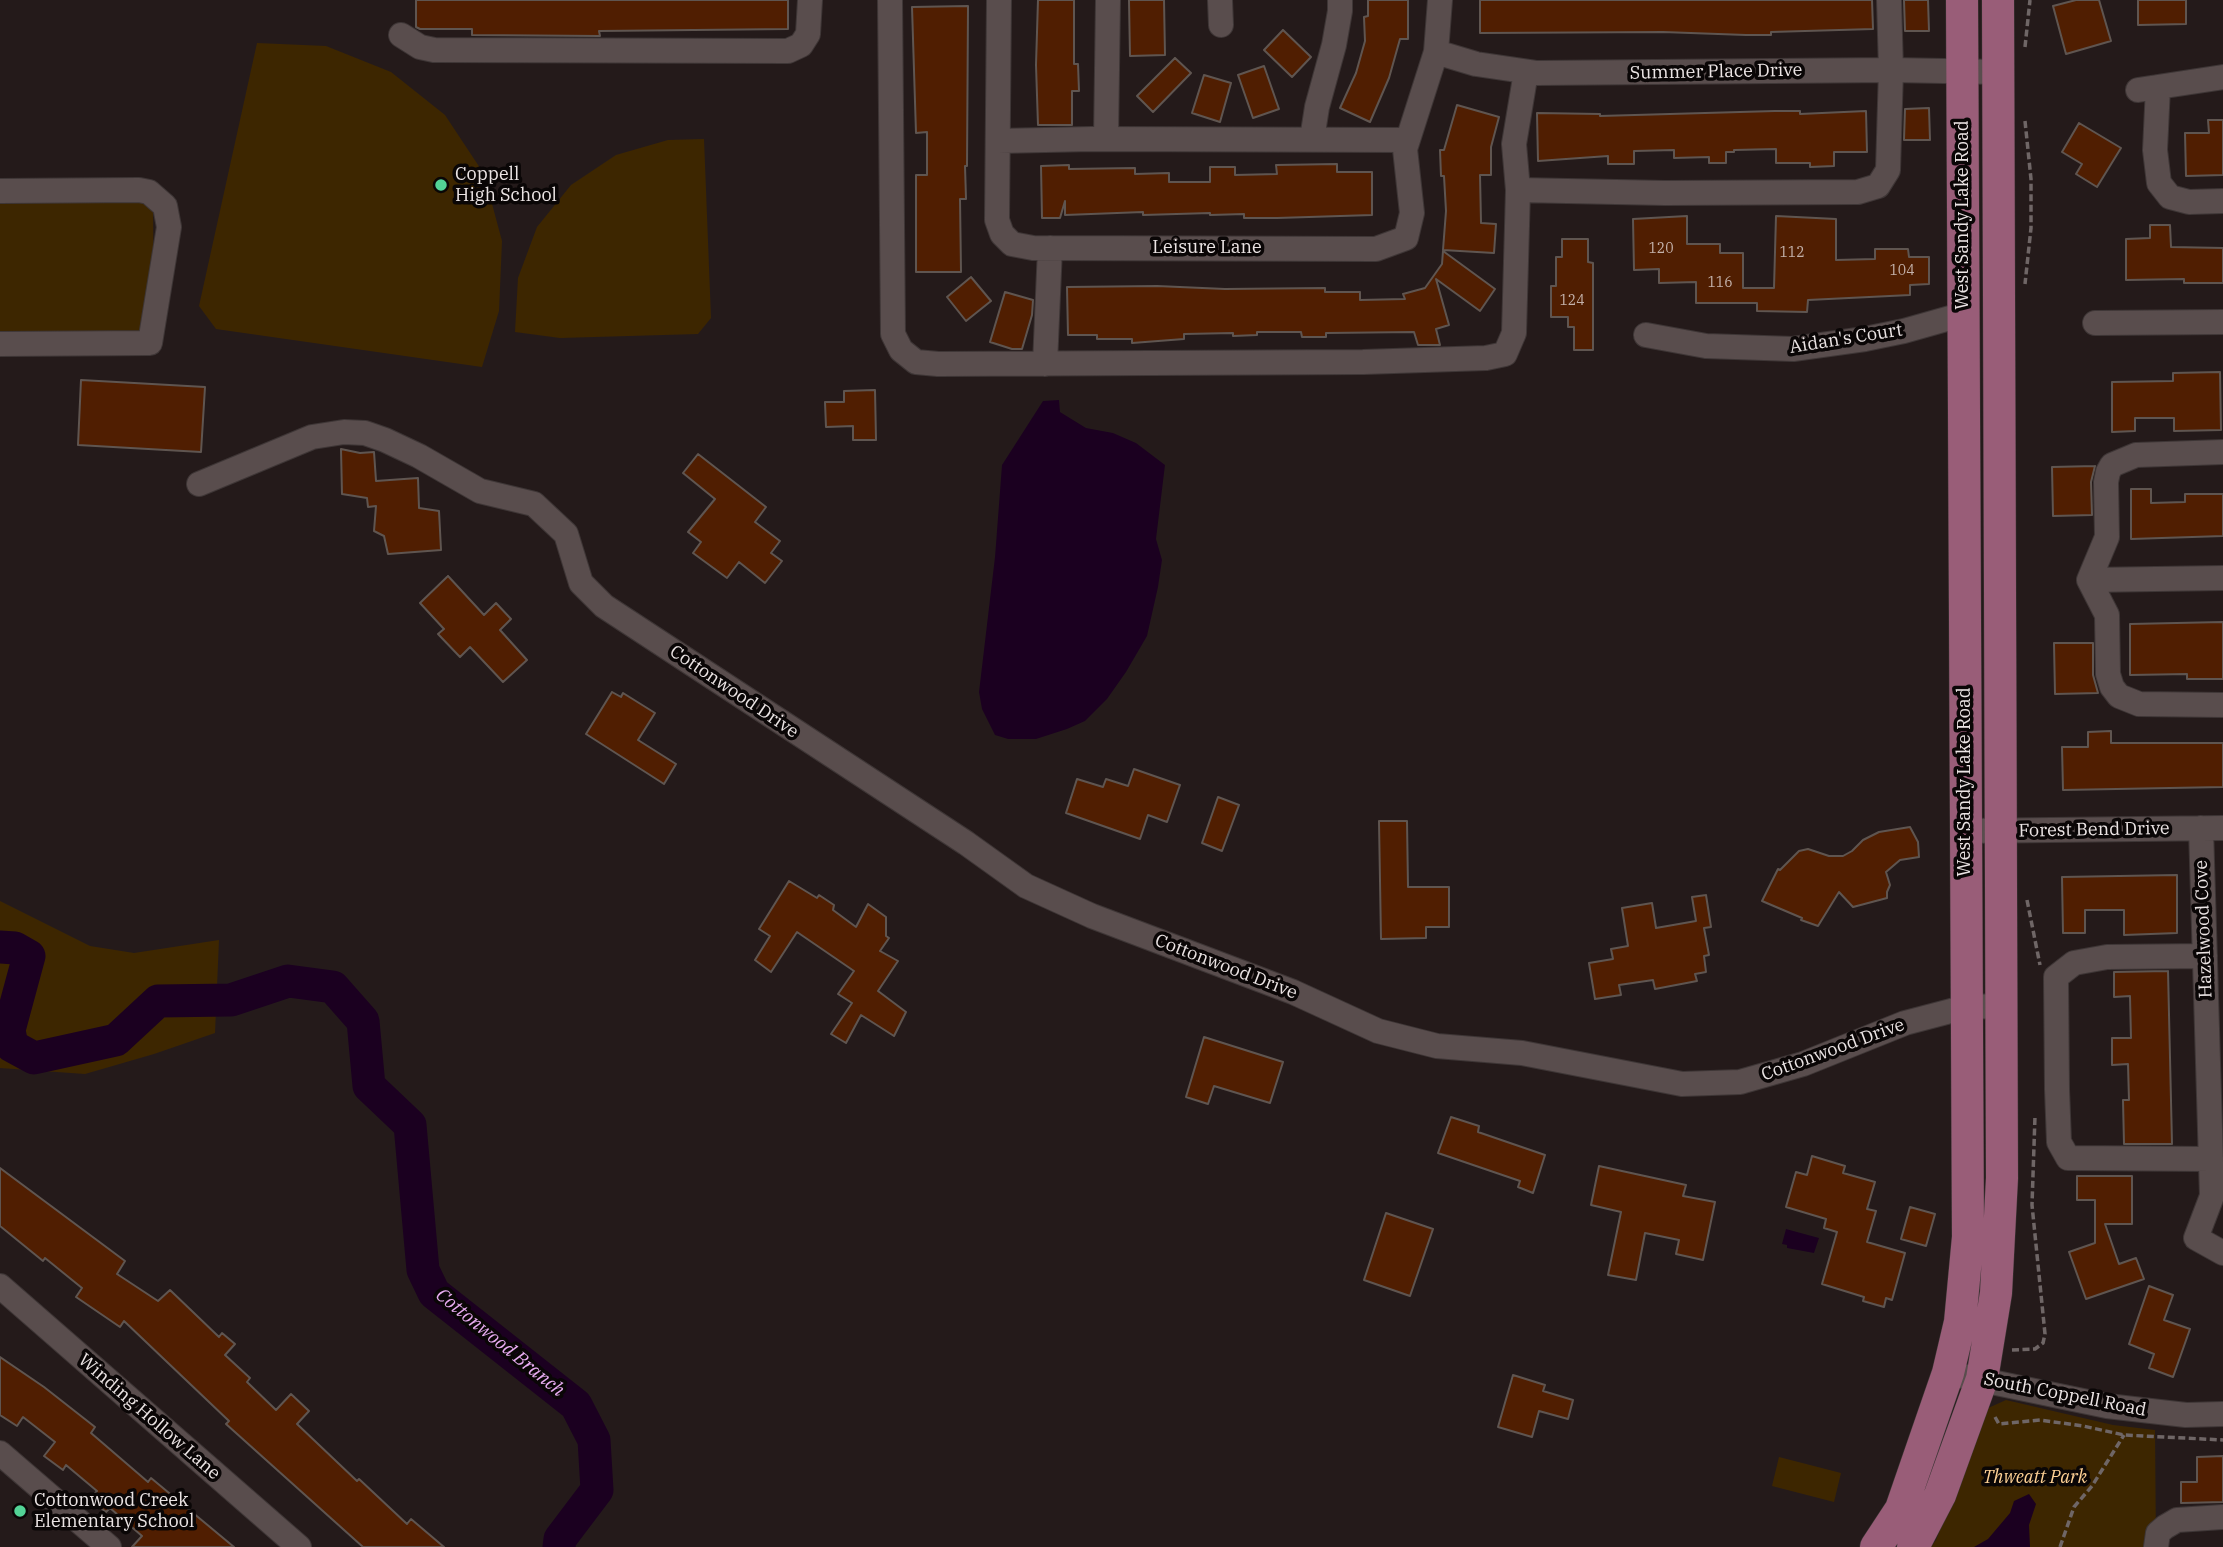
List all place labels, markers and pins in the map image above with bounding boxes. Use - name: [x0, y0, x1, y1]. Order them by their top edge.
- place label: Coppell High School: [455, 164, 557, 206]
- marker: Coppell High School: [433, 177, 449, 193]
- place label: Cottonwood Creek Elementary School: [34, 1490, 194, 1532]
- marker: Cottonwood Creek Elementary School: [12, 1503, 28, 1519]

